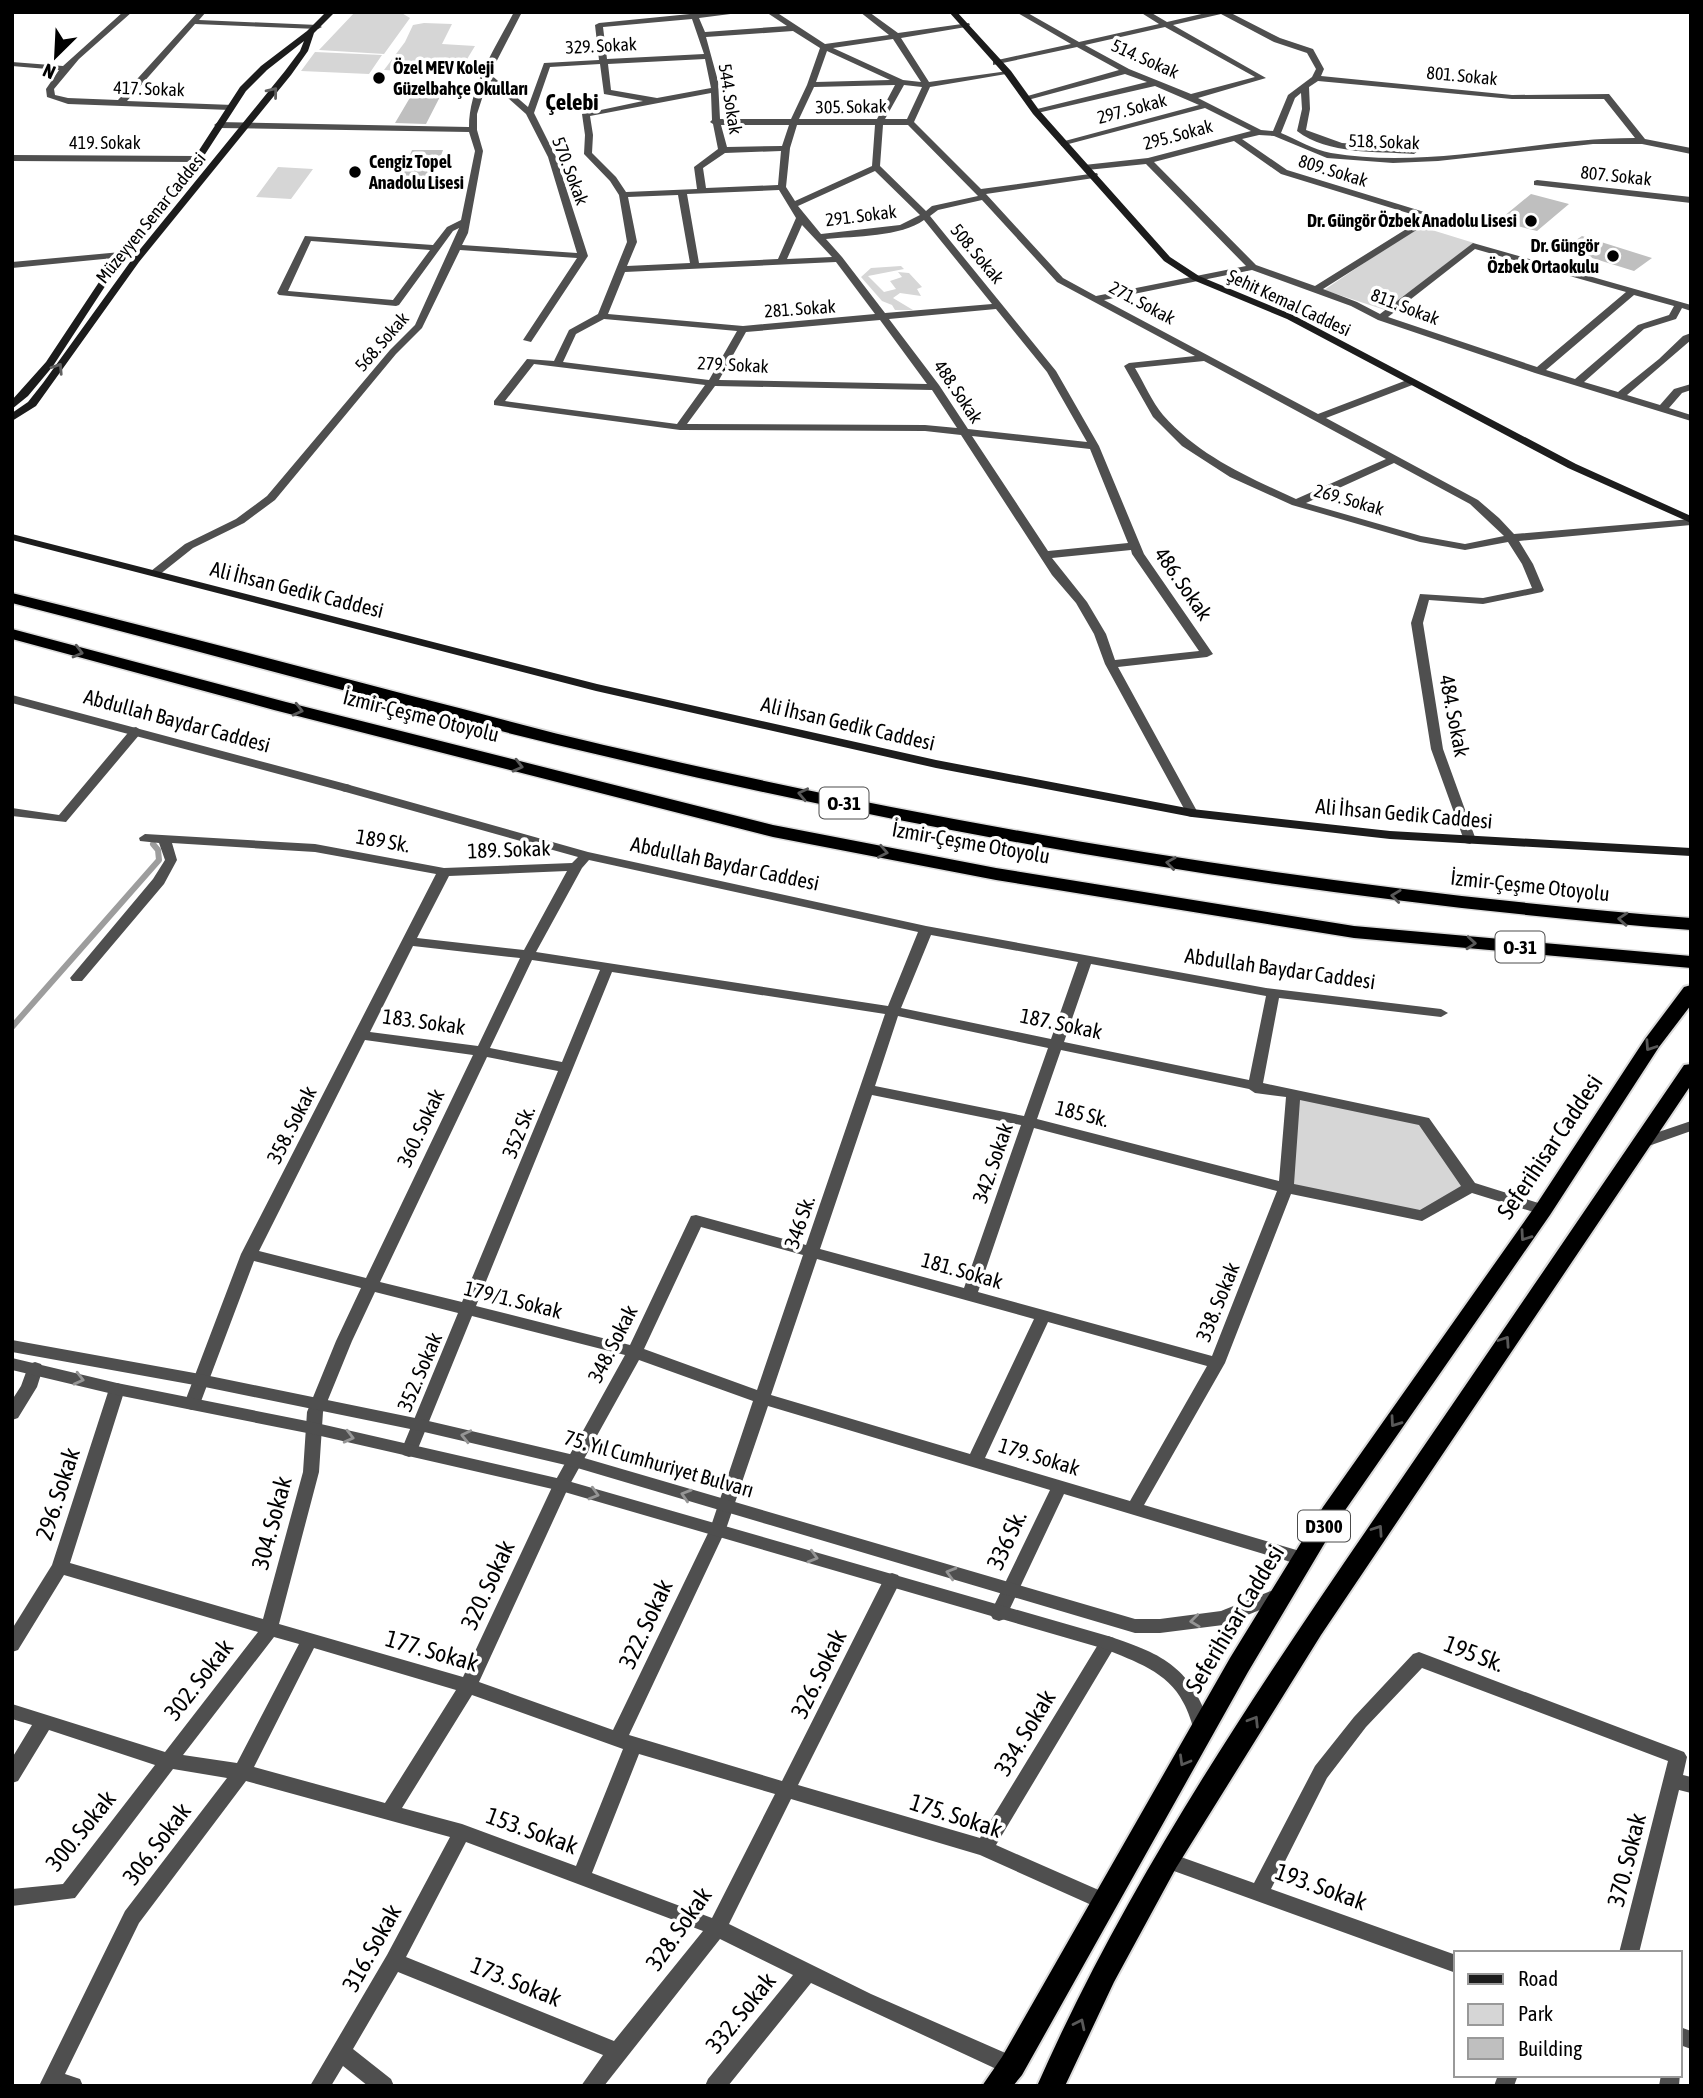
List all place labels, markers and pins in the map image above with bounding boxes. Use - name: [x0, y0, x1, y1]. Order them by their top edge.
- place label: Özel MEV Koleji Güzelbahçe Okulları: [393, 57, 528, 99]
- marker: Özel MEV Koleji Güzelbahçe Okulları: [371, 70, 387, 86]
- place label: Cengiz Topel Anadolu Lisesi: [368, 151, 464, 193]
- marker: Cengiz Topel Anadolu Lisesi: [347, 164, 363, 180]
- place label: Dr. Güngör Özbek Anadolu Lisesi: [1307, 210, 1517, 231]
- marker: Dr. Güngör Özbek Anadolu Lisesi: [1523, 213, 1539, 229]
- place label: Dr. Güngör Özbek Ortaokulu: [1487, 235, 1600, 277]
- marker: Dr. Güngör Özbek Ortaokulu: [1605, 248, 1621, 264]

